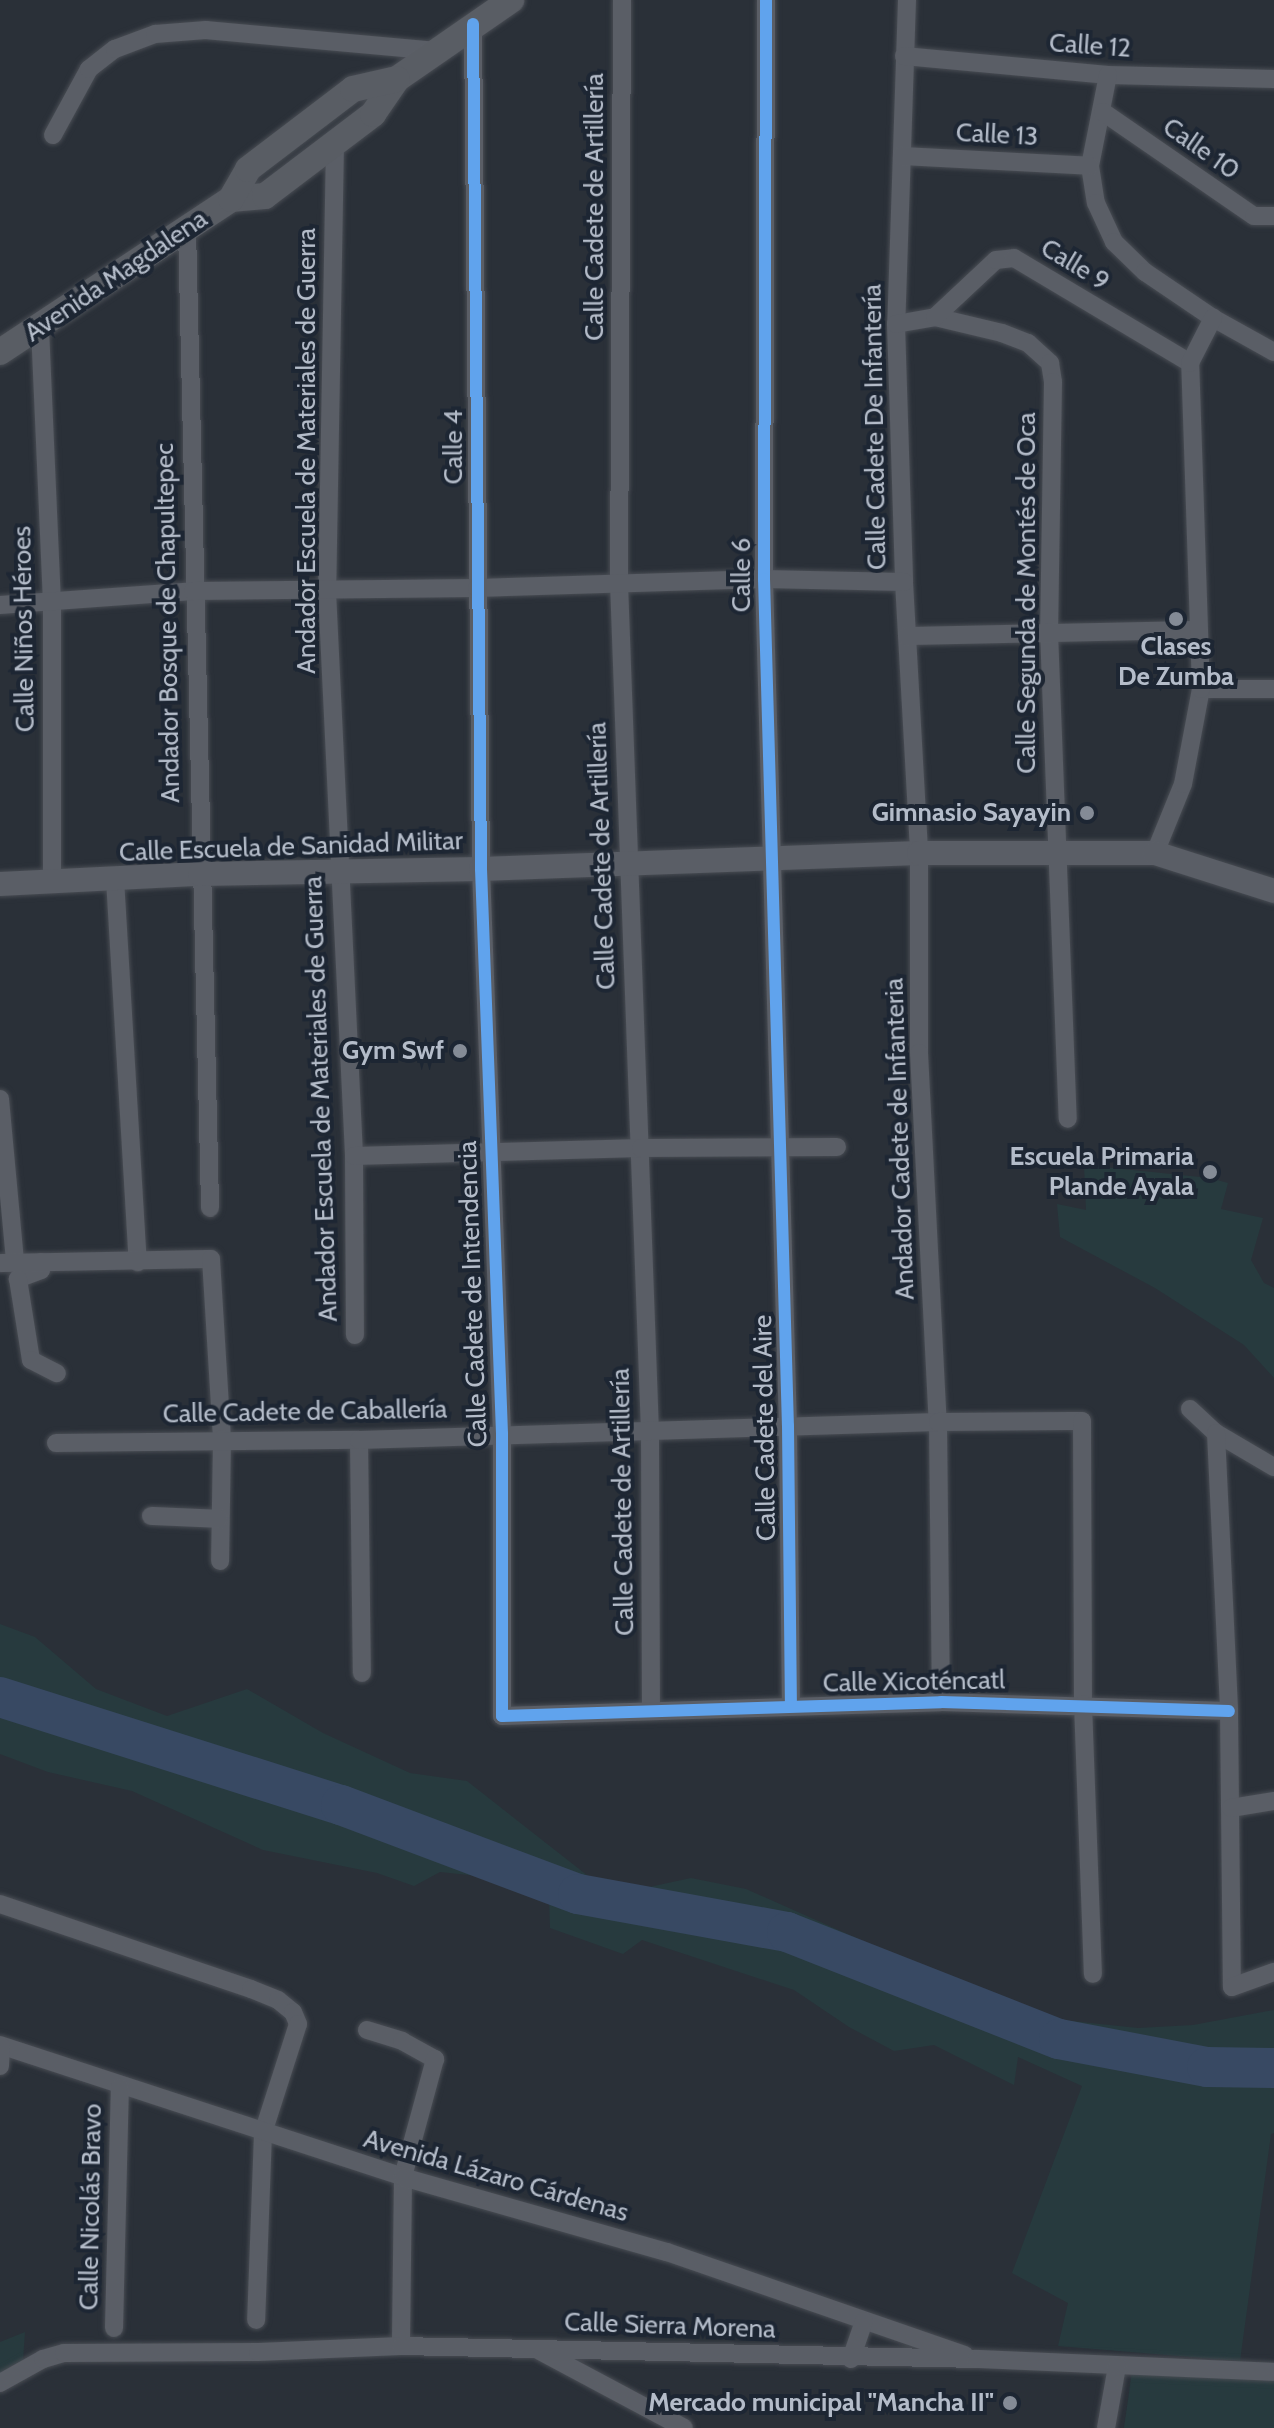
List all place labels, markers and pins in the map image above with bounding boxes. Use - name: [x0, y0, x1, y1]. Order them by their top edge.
- marker: Clases De Zumba: [1167, 610, 1185, 628]
- place label: Clases De Zumba: [1118, 631, 1234, 692]
- place label: Gimnasio Sayayin: [872, 797, 1071, 829]
- marker: Gimnasio Sayayin: [1078, 804, 1096, 822]
- place label: Gym Swf: [342, 1035, 444, 1067]
- marker: Gym Swf: [451, 1042, 469, 1060]
- place label: Escuela Primaria Plande Ayala: [1010, 1141, 1194, 1202]
- marker: Escuela Primaria Plande Ayala: [1201, 1163, 1219, 1181]
- place label: Mercado municipal "Mancha II": [648, 2387, 994, 2419]
- marker: Mercado municipal "Mancha II": [1001, 2394, 1019, 2412]

